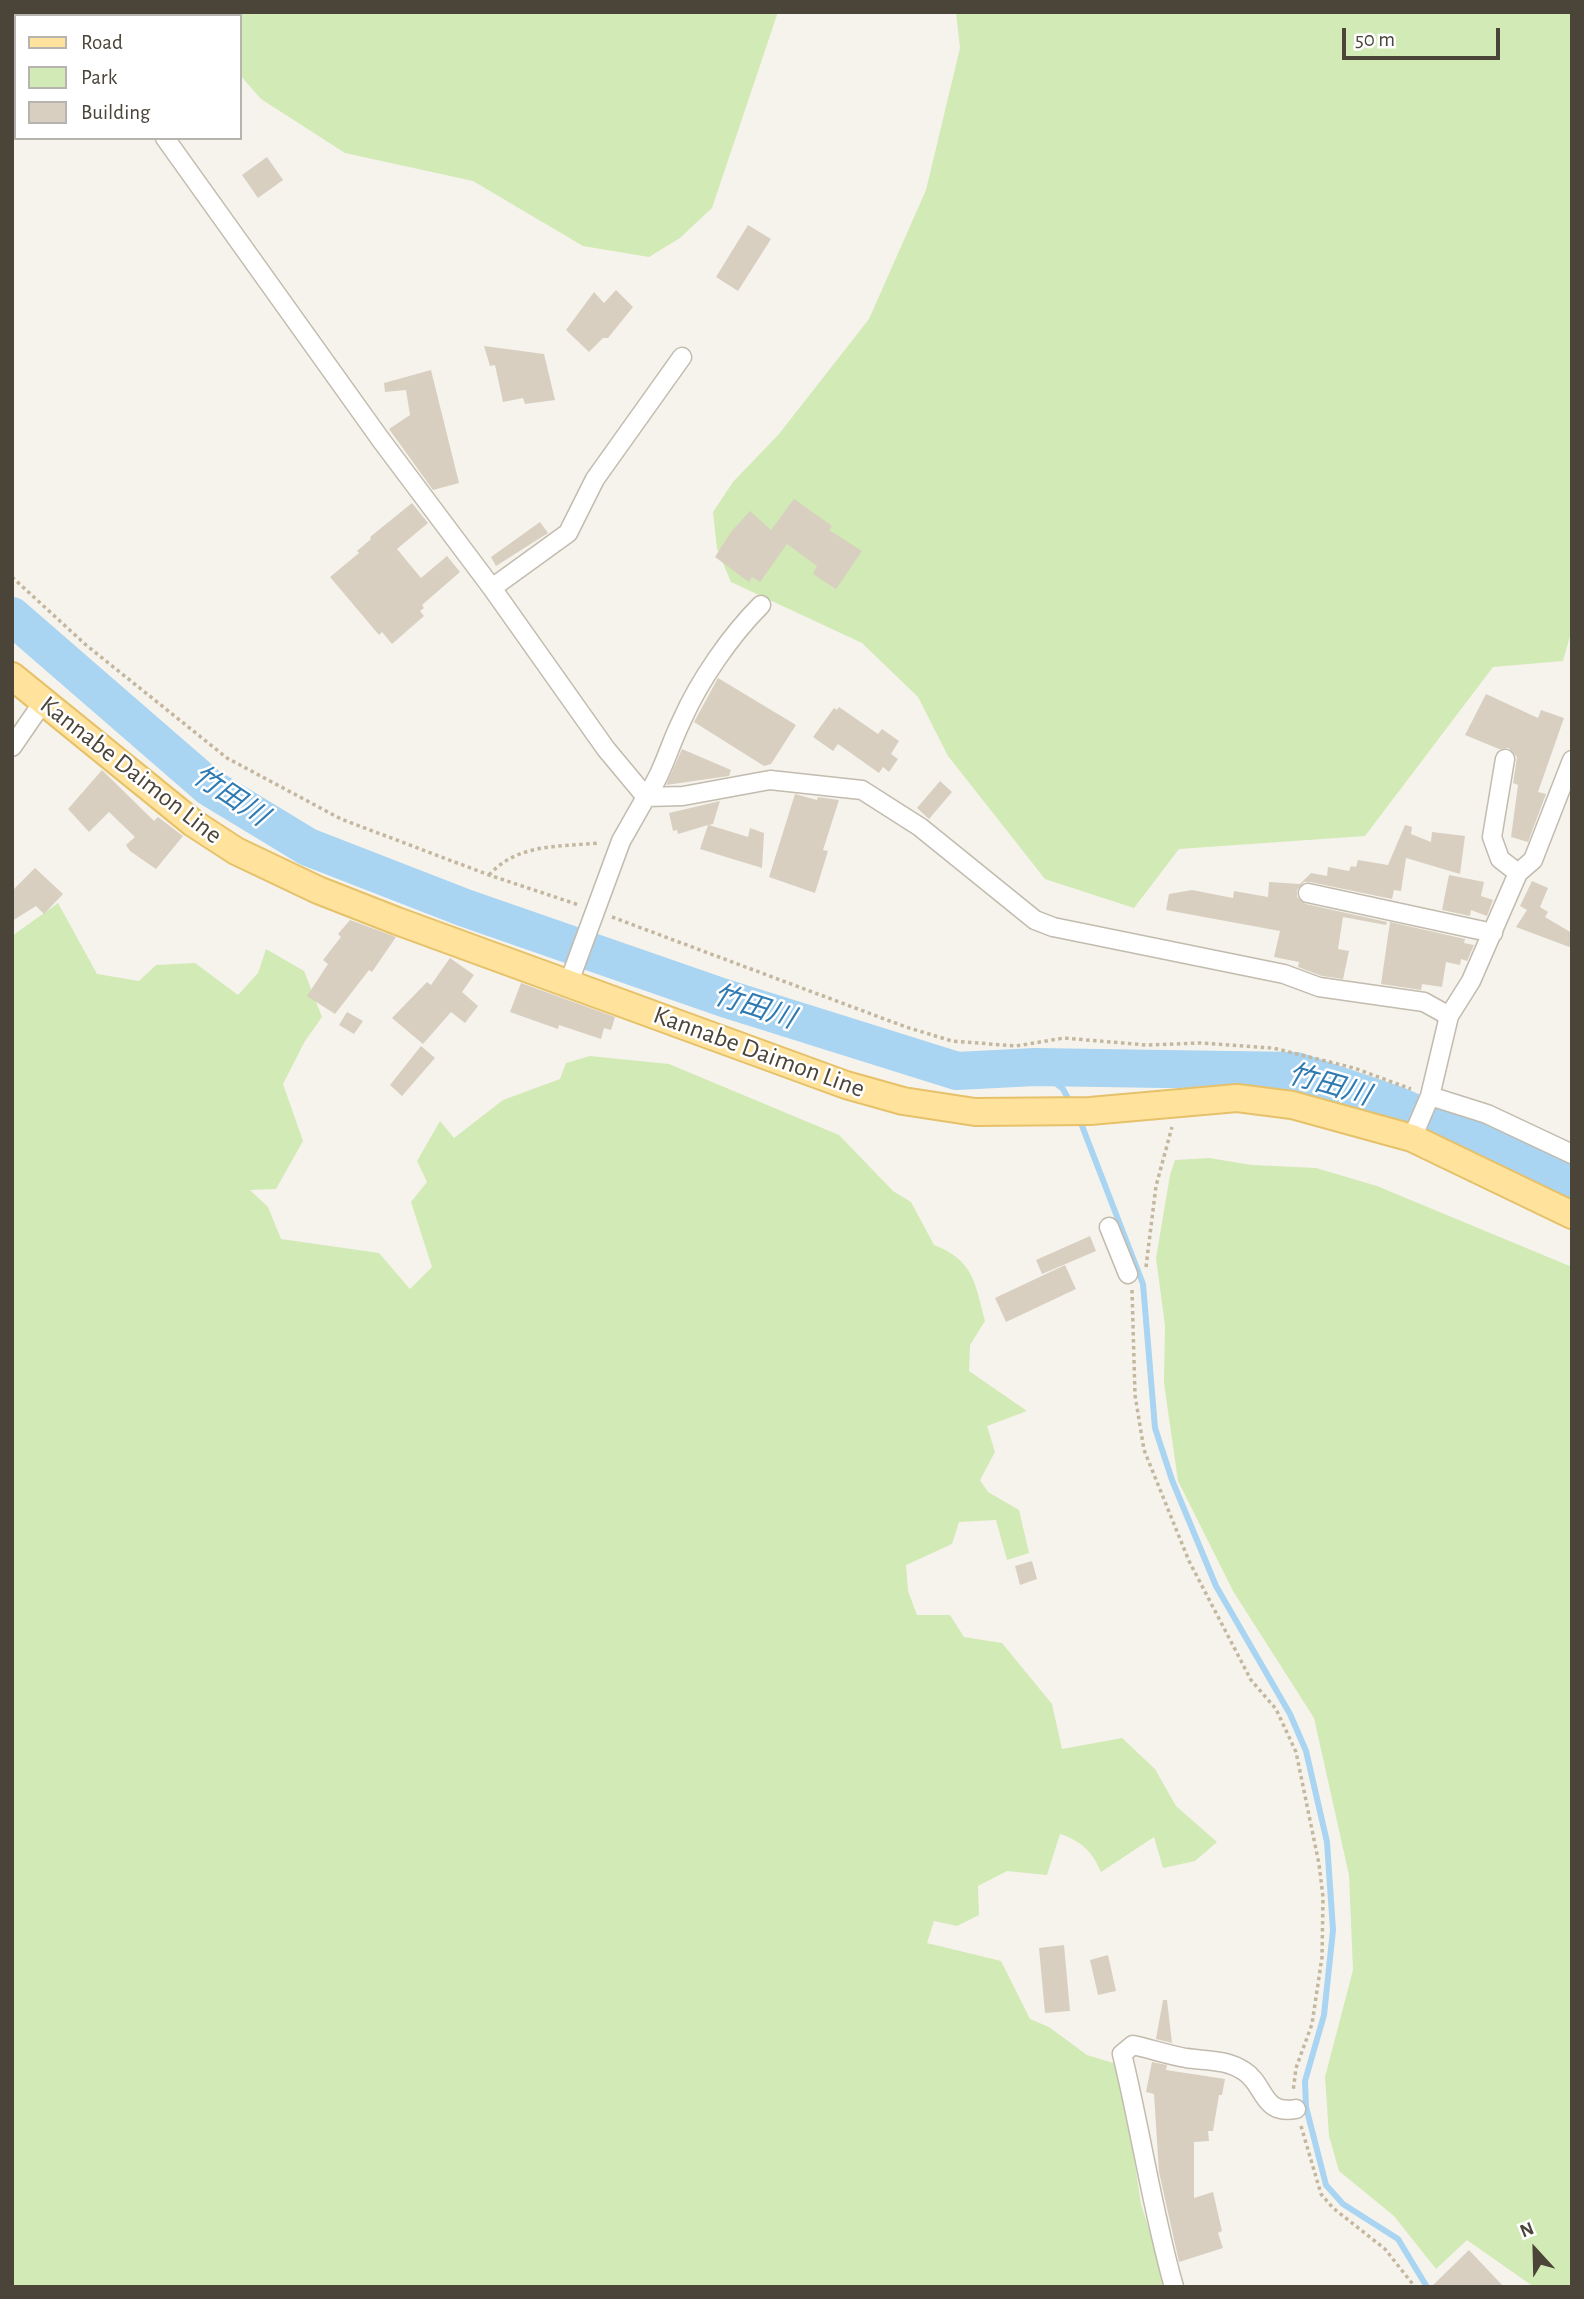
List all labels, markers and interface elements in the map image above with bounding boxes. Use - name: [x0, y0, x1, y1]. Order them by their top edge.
- legend: [14, 14, 242, 140]
- scale bar: [1346, 14, 1504, 58]
- text: 50 m: [1355, 29, 1395, 50]
- text: Road: [81, 32, 123, 53]
- text: Park: [81, 67, 117, 88]
- text: Building: [81, 102, 150, 123]
- street label: Kannabe Daimon Line: [34, 689, 228, 851]
- water label: 竹田川: [186, 759, 274, 833]
- water label: 竹田川: [709, 978, 799, 1036]
- street label: Kannabe Daimon Line: [649, 999, 869, 1105]
- water label: 竹田川: [1284, 1057, 1374, 1113]
- north arrow: [1500, 2215, 1570, 2285]
- text: N: [1517, 2219, 1537, 2241]

